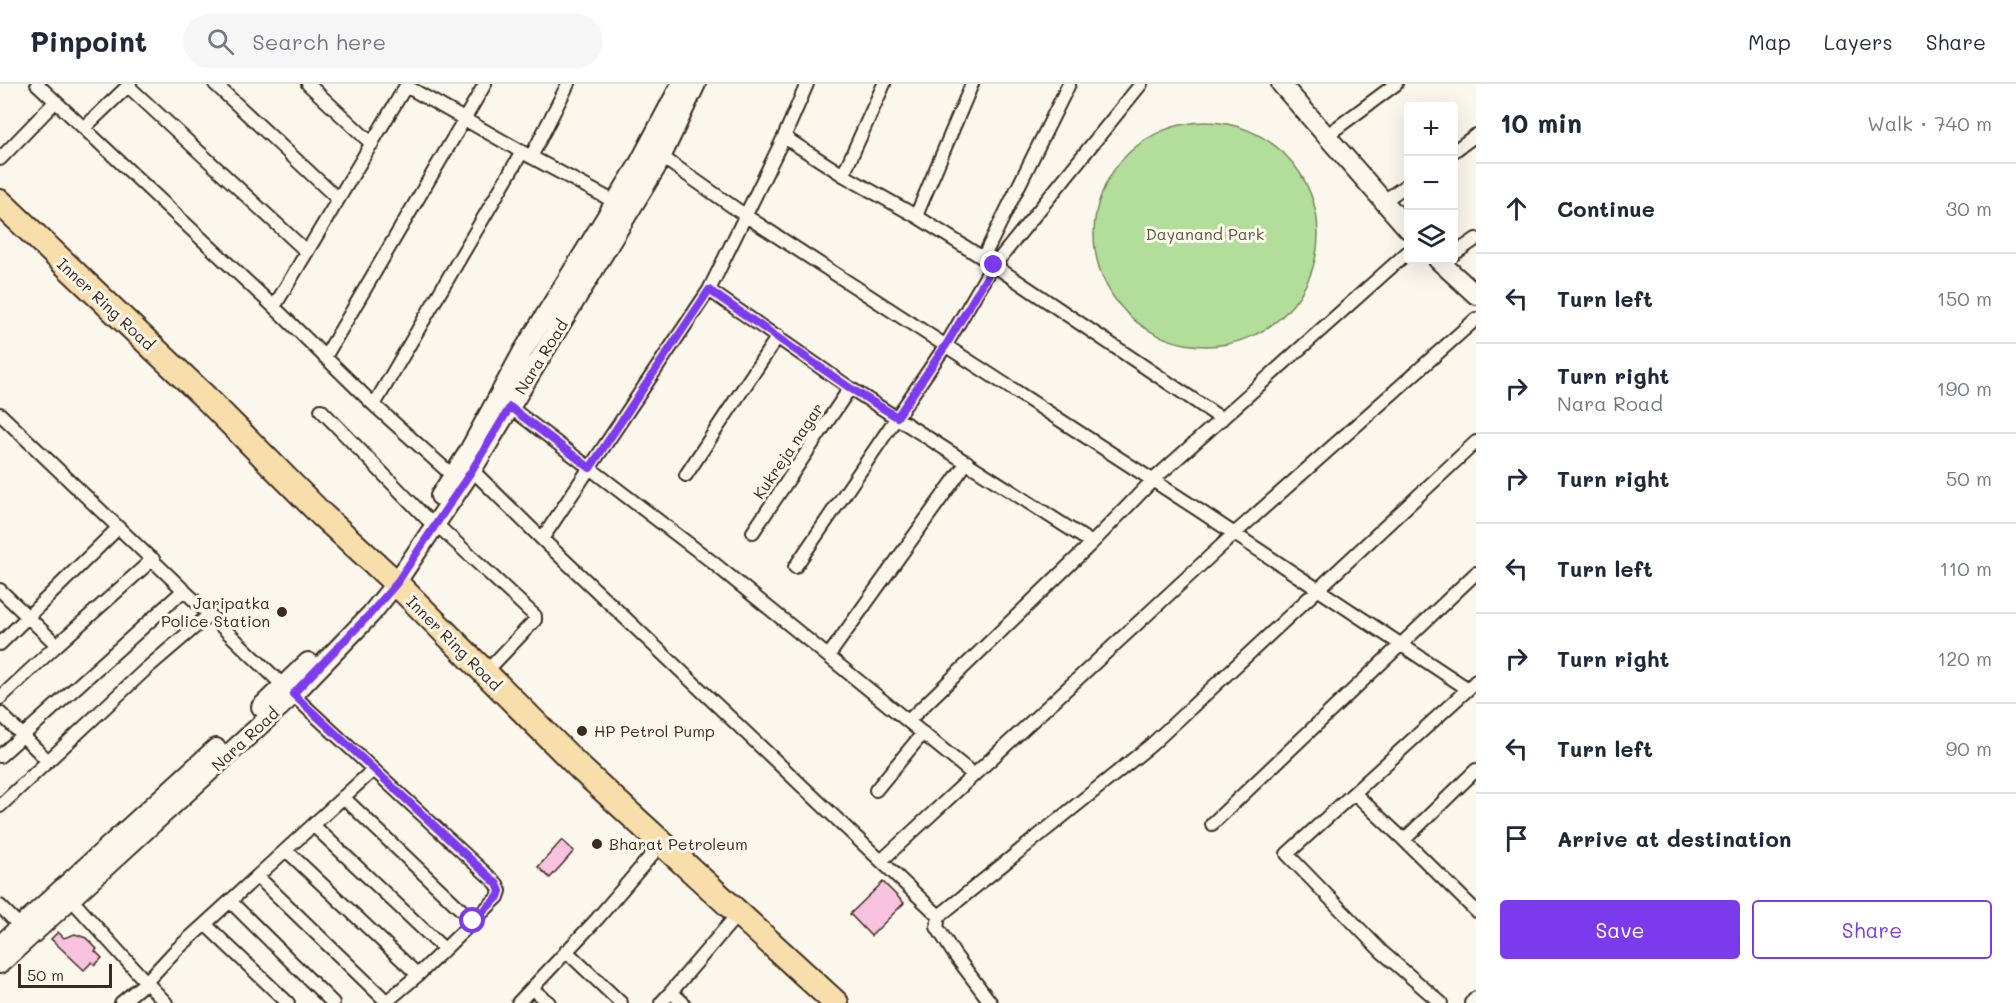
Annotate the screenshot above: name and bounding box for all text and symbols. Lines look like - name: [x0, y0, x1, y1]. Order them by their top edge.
- search box: [183, 14, 603, 68]
- text: Pinpoint: [30, 23, 147, 59]
- icon: search: [204, 25, 237, 58]
- text: Search here: [252, 27, 386, 56]
- text: Map: [1748, 28, 1791, 55]
- text: Layers: [1824, 28, 1893, 55]
- text: Share: [1926, 28, 1986, 55]
- map controls: [1404, 102, 1458, 264]
- button: +: [1404, 102, 1458, 156]
- text: 10 min: [1500, 106, 1582, 140]
- text: Walk · 740 m: [1867, 110, 1992, 136]
- button: −: [1404, 156, 1458, 210]
- icon: ahead: [1500, 192, 1533, 225]
- text: Continue: [1557, 194, 1655, 223]
- text: 30 m: [1946, 195, 1992, 221]
- button: layers: [1404, 210, 1458, 264]
- park label: Dayanand Park: [1146, 223, 1264, 244]
- route end: [980, 251, 1006, 277]
- street label: Inner Ring Road: [53, 253, 160, 354]
- icon: left: [1500, 282, 1533, 315]
- text: Turn left: [1557, 284, 1653, 313]
- text: 150 m: [1937, 285, 1992, 311]
- street label: Nara Road: [509, 315, 572, 398]
- text: Turn right: [1557, 361, 1669, 390]
- icon: right: [1500, 372, 1533, 405]
- text: 190 m: [1937, 375, 1992, 401]
- text: Nara Road: [1557, 390, 1663, 416]
- street label: Kukreja nagar: [748, 399, 827, 503]
- icon: right: [1500, 462, 1533, 495]
- text: Turn right: [1557, 464, 1669, 493]
- text: 50 m: [1946, 465, 1992, 491]
- icon: left: [1500, 552, 1533, 585]
- text: Turn left: [1557, 554, 1653, 583]
- text: 110 m: [1939, 555, 1992, 581]
- street label: Inner Ring Road: [402, 591, 506, 695]
- place label: Jaripatka Police Station: [161, 592, 270, 631]
- marker: Jaripatka Police Station: [275, 605, 289, 619]
- icon: right: [1500, 642, 1533, 675]
- text: Turn right: [1557, 644, 1669, 673]
- text: 120 m: [1937, 645, 1992, 671]
- street label: Nara Road: [207, 702, 283, 775]
- place label: HP Petrol Pump: [594, 720, 715, 741]
- marker: HP Petrol Pump: [575, 724, 589, 738]
- icon: left: [1500, 732, 1533, 765]
- text: Turn left: [1557, 734, 1653, 763]
- text: 90 m: [1946, 735, 1992, 761]
- icon: arrive: [1500, 822, 1533, 855]
- text: Arrive at destination: [1557, 824, 1792, 853]
- place label: Bharat Petroleum: [609, 833, 748, 854]
- marker: Bharat Petroleum: [590, 837, 604, 851]
- button: Save: [1500, 900, 1740, 959]
- button: Share: [1752, 900, 1992, 959]
- route start: [459, 907, 485, 933]
- scale bar: [18, 961, 112, 988]
- text: 50 m: [27, 964, 64, 985]

